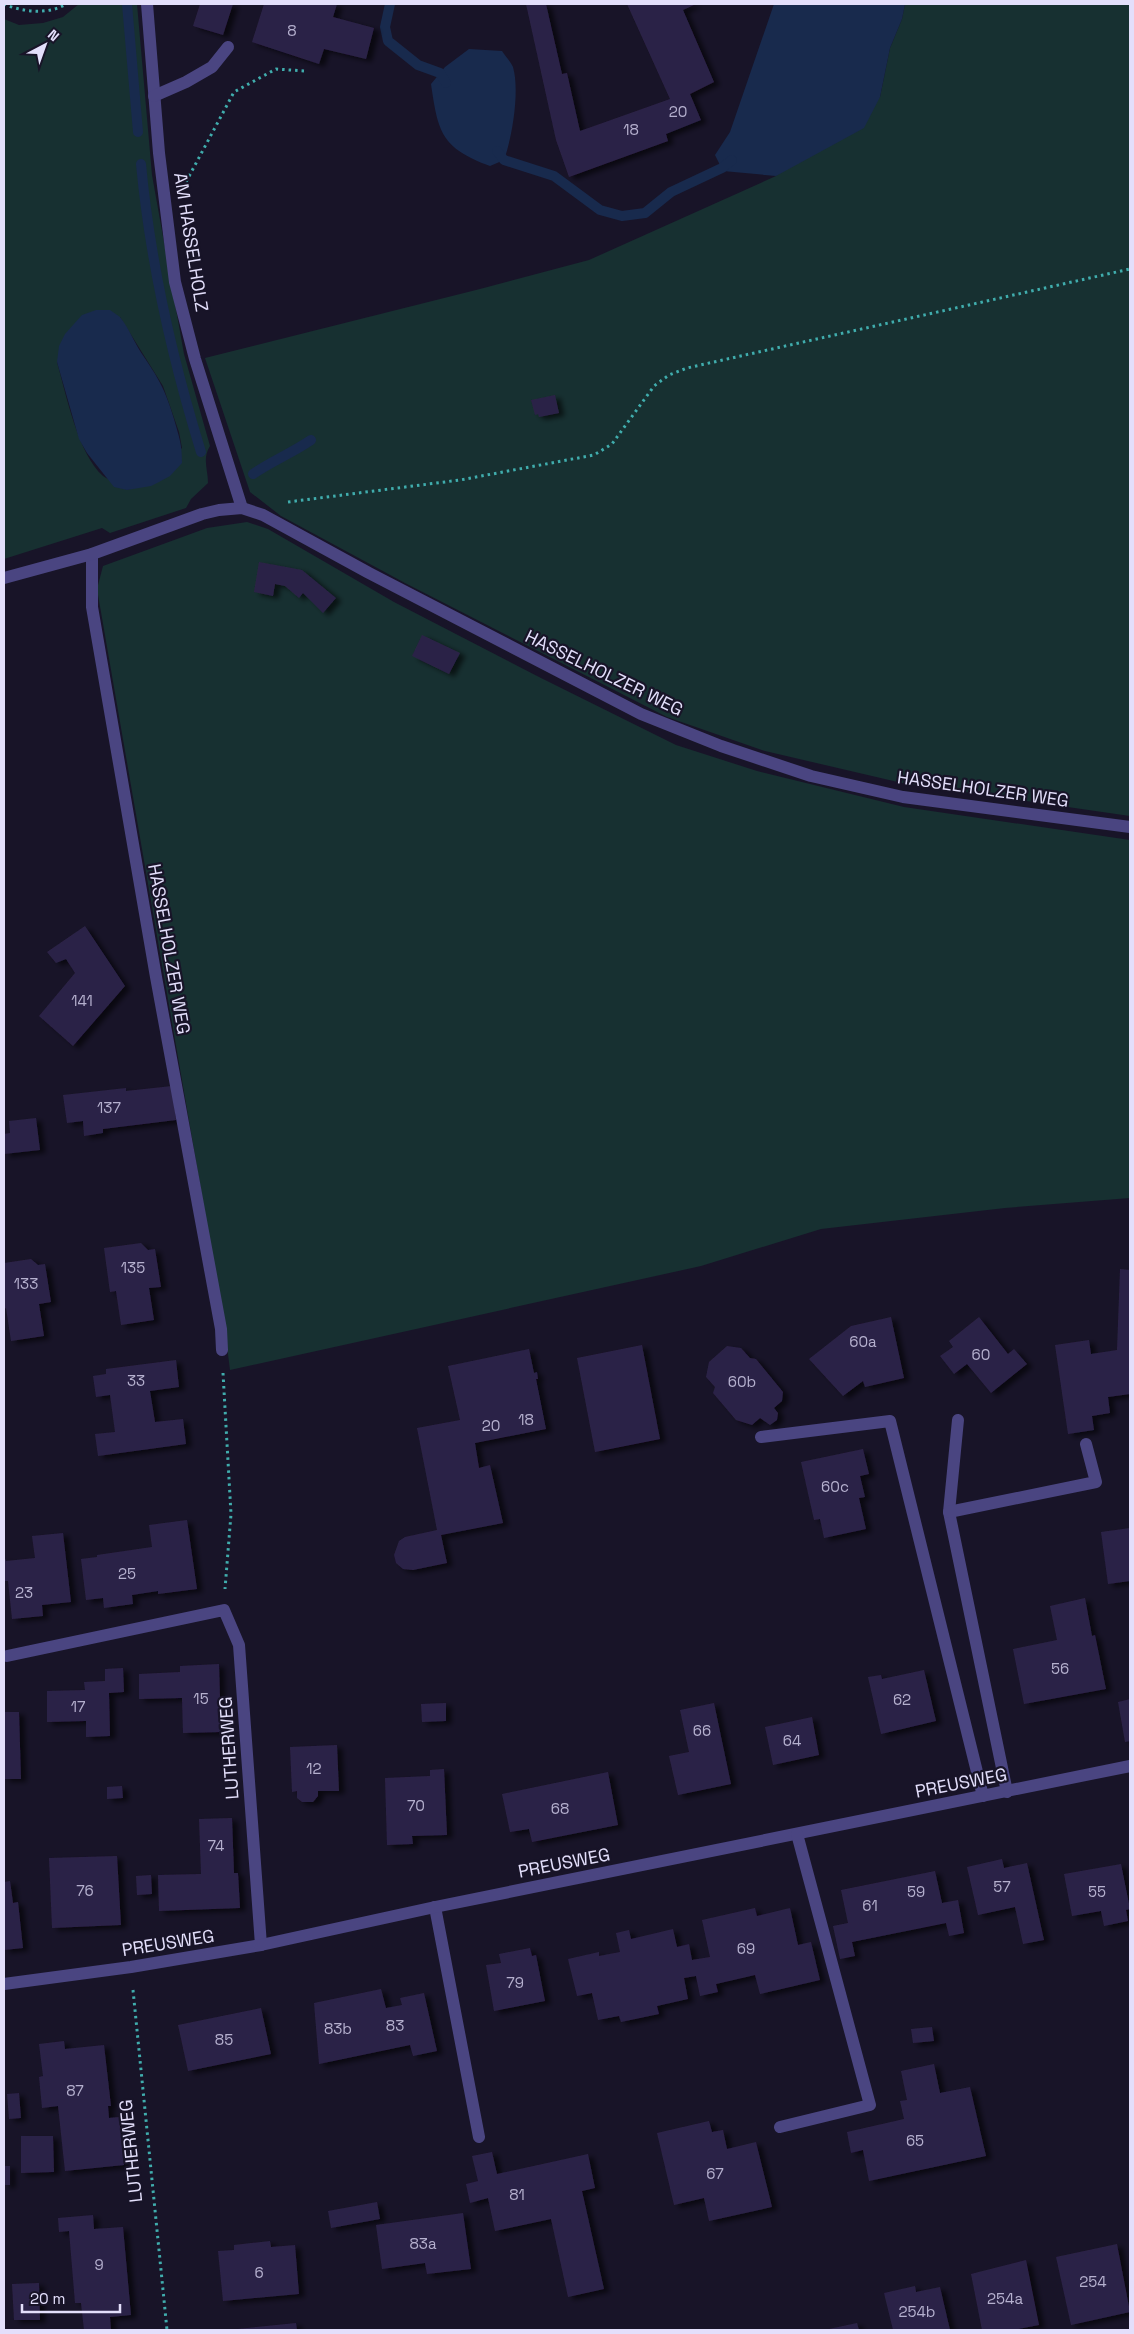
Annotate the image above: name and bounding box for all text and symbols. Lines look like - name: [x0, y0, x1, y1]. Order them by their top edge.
- north arrow: [20, 20, 70, 70]
- house number: 8: [287, 21, 297, 40]
- text: N: [44, 25, 63, 45]
- house number: 20: [669, 102, 687, 121]
- house number: 18: [623, 120, 639, 139]
- street label: AM HASSELHOLZ: [169, 171, 214, 313]
- street label: HASSELHOLZER WEG: [521, 624, 687, 721]
- street label: HASSELHOLZER WEG: [896, 765, 1070, 812]
- street label: HASSELHOLZER WEG: [143, 862, 196, 1036]
- house number: 141: [71, 991, 93, 1010]
- house number: 137: [97, 1098, 121, 1117]
- house number: 135: [121, 1258, 145, 1277]
- house number: 133: [14, 1274, 38, 1293]
- house number: 60a: [849, 1332, 877, 1351]
- house number: 60: [972, 1345, 990, 1364]
- house number: 33: [127, 1371, 145, 1390]
- house number: 60b: [728, 1372, 756, 1391]
- house number: 18: [518, 1410, 534, 1429]
- house number: 20: [482, 1416, 500, 1435]
- house number: 60c: [821, 1477, 849, 1496]
- house number: 25: [118, 1564, 136, 1583]
- house number: 23: [15, 1583, 33, 1602]
- house number: 56: [1051, 1659, 1069, 1678]
- house number: 15: [193, 1689, 209, 1708]
- house number: 62: [893, 1690, 911, 1709]
- street label: LUTHERWEG: [213, 1696, 244, 1800]
- house number: 17: [71, 1697, 85, 1716]
- house number: 66: [693, 1721, 711, 1740]
- house number: 64: [783, 1731, 801, 1750]
- house number: 12: [306, 1759, 322, 1778]
- street label: PREUSWEG: [913, 1762, 1009, 1803]
- house number: 70: [407, 1796, 425, 1815]
- house number: 68: [551, 1799, 569, 1818]
- house number: 74: [208, 1836, 224, 1855]
- street label: PREUSWEG: [516, 1842, 612, 1883]
- house number: 57: [993, 1877, 1011, 1896]
- house number: 76: [76, 1881, 94, 1900]
- house number: 59: [907, 1882, 925, 1901]
- house number: 55: [1088, 1882, 1106, 1901]
- house number: 61: [862, 1896, 878, 1915]
- street label: PREUSWEG: [120, 1924, 216, 1961]
- house number: 69: [737, 1939, 755, 1958]
- house number: 79: [506, 1973, 524, 1992]
- house number: 83: [386, 2016, 404, 2035]
- house number: 83b: [324, 2019, 352, 2038]
- house number: 85: [215, 2030, 233, 2049]
- house number: 87: [66, 2081, 84, 2100]
- street label: LUTHERWEG: [114, 2099, 147, 2204]
- house number: 65: [906, 2131, 924, 2150]
- house number: 67: [706, 2164, 724, 2183]
- house number: 81: [509, 2185, 525, 2204]
- house number: 83a: [409, 2234, 437, 2253]
- house number: 9: [94, 2255, 104, 2274]
- house number: 6: [254, 2263, 264, 2282]
- house number: 254: [1079, 2272, 1107, 2291]
- scale bar: [22, 2282, 120, 2314]
- text: 20 m: [30, 2289, 65, 2308]
- house number: 254a: [987, 2289, 1023, 2308]
- house number: 254b: [898, 2302, 936, 2321]

